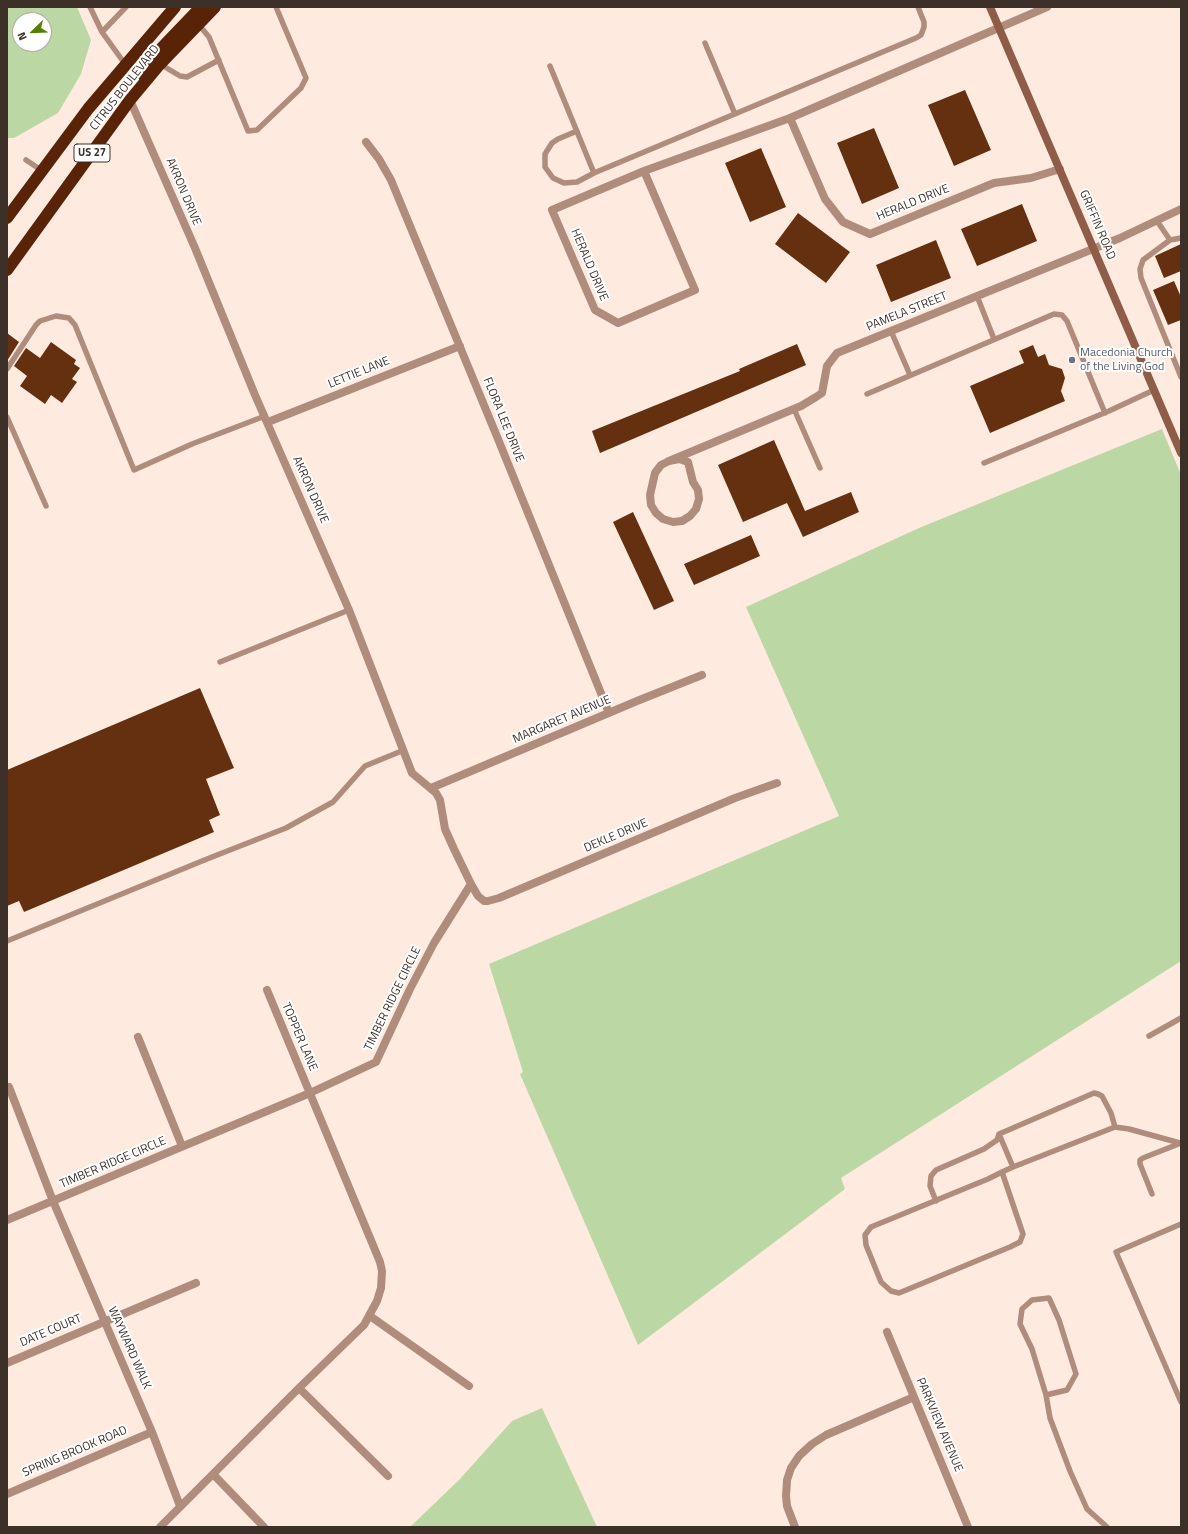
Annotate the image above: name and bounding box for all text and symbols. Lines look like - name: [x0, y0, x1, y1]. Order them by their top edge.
- north arrow: [12, 12, 52, 52]
- text: N: [13, 30, 31, 43]
- street label: CITRUS BOULEVARD: [87, 42, 163, 134]
- road number: US 27: [74, 144, 110, 162]
- street label: AKRON DRIVE: [162, 156, 204, 228]
- street label: HERALD DRIVE: [875, 182, 951, 224]
- street label: GRIFFIN ROAD: [1076, 188, 1118, 262]
- street label: HERALD DRIVE: [567, 227, 611, 303]
- street label: PAMELA STREET: [864, 289, 950, 335]
- place label: Macedonia Church of the Living God: [1080, 346, 1173, 374]
- street label: LETTIE LANE: [326, 354, 392, 392]
- marker: Macedonia Church of the Living God: [1067, 355, 1077, 365]
- street label: FLORA LEE DRIVE: [479, 375, 527, 465]
- street label: AKRON DRIVE: [289, 454, 331, 526]
- street label: MARGARET AVENUE: [511, 693, 613, 747]
- street label: DEKLE DRIVE: [582, 816, 650, 856]
- street label: TIMBER RIDGE CIRCLE: [362, 945, 424, 1053]
- street label: TOPPER LANE: [278, 1001, 320, 1073]
- street label: TIMBER RIDGE CIRCLE: [58, 1134, 168, 1192]
- street label: WAYWARD WALK: [104, 1305, 154, 1391]
- street label: DATE COURT: [18, 1312, 84, 1350]
- street label: PARKVIEW AVENUE: [913, 1376, 965, 1474]
- street label: SPRING BROOK ROAD: [21, 1423, 129, 1481]

